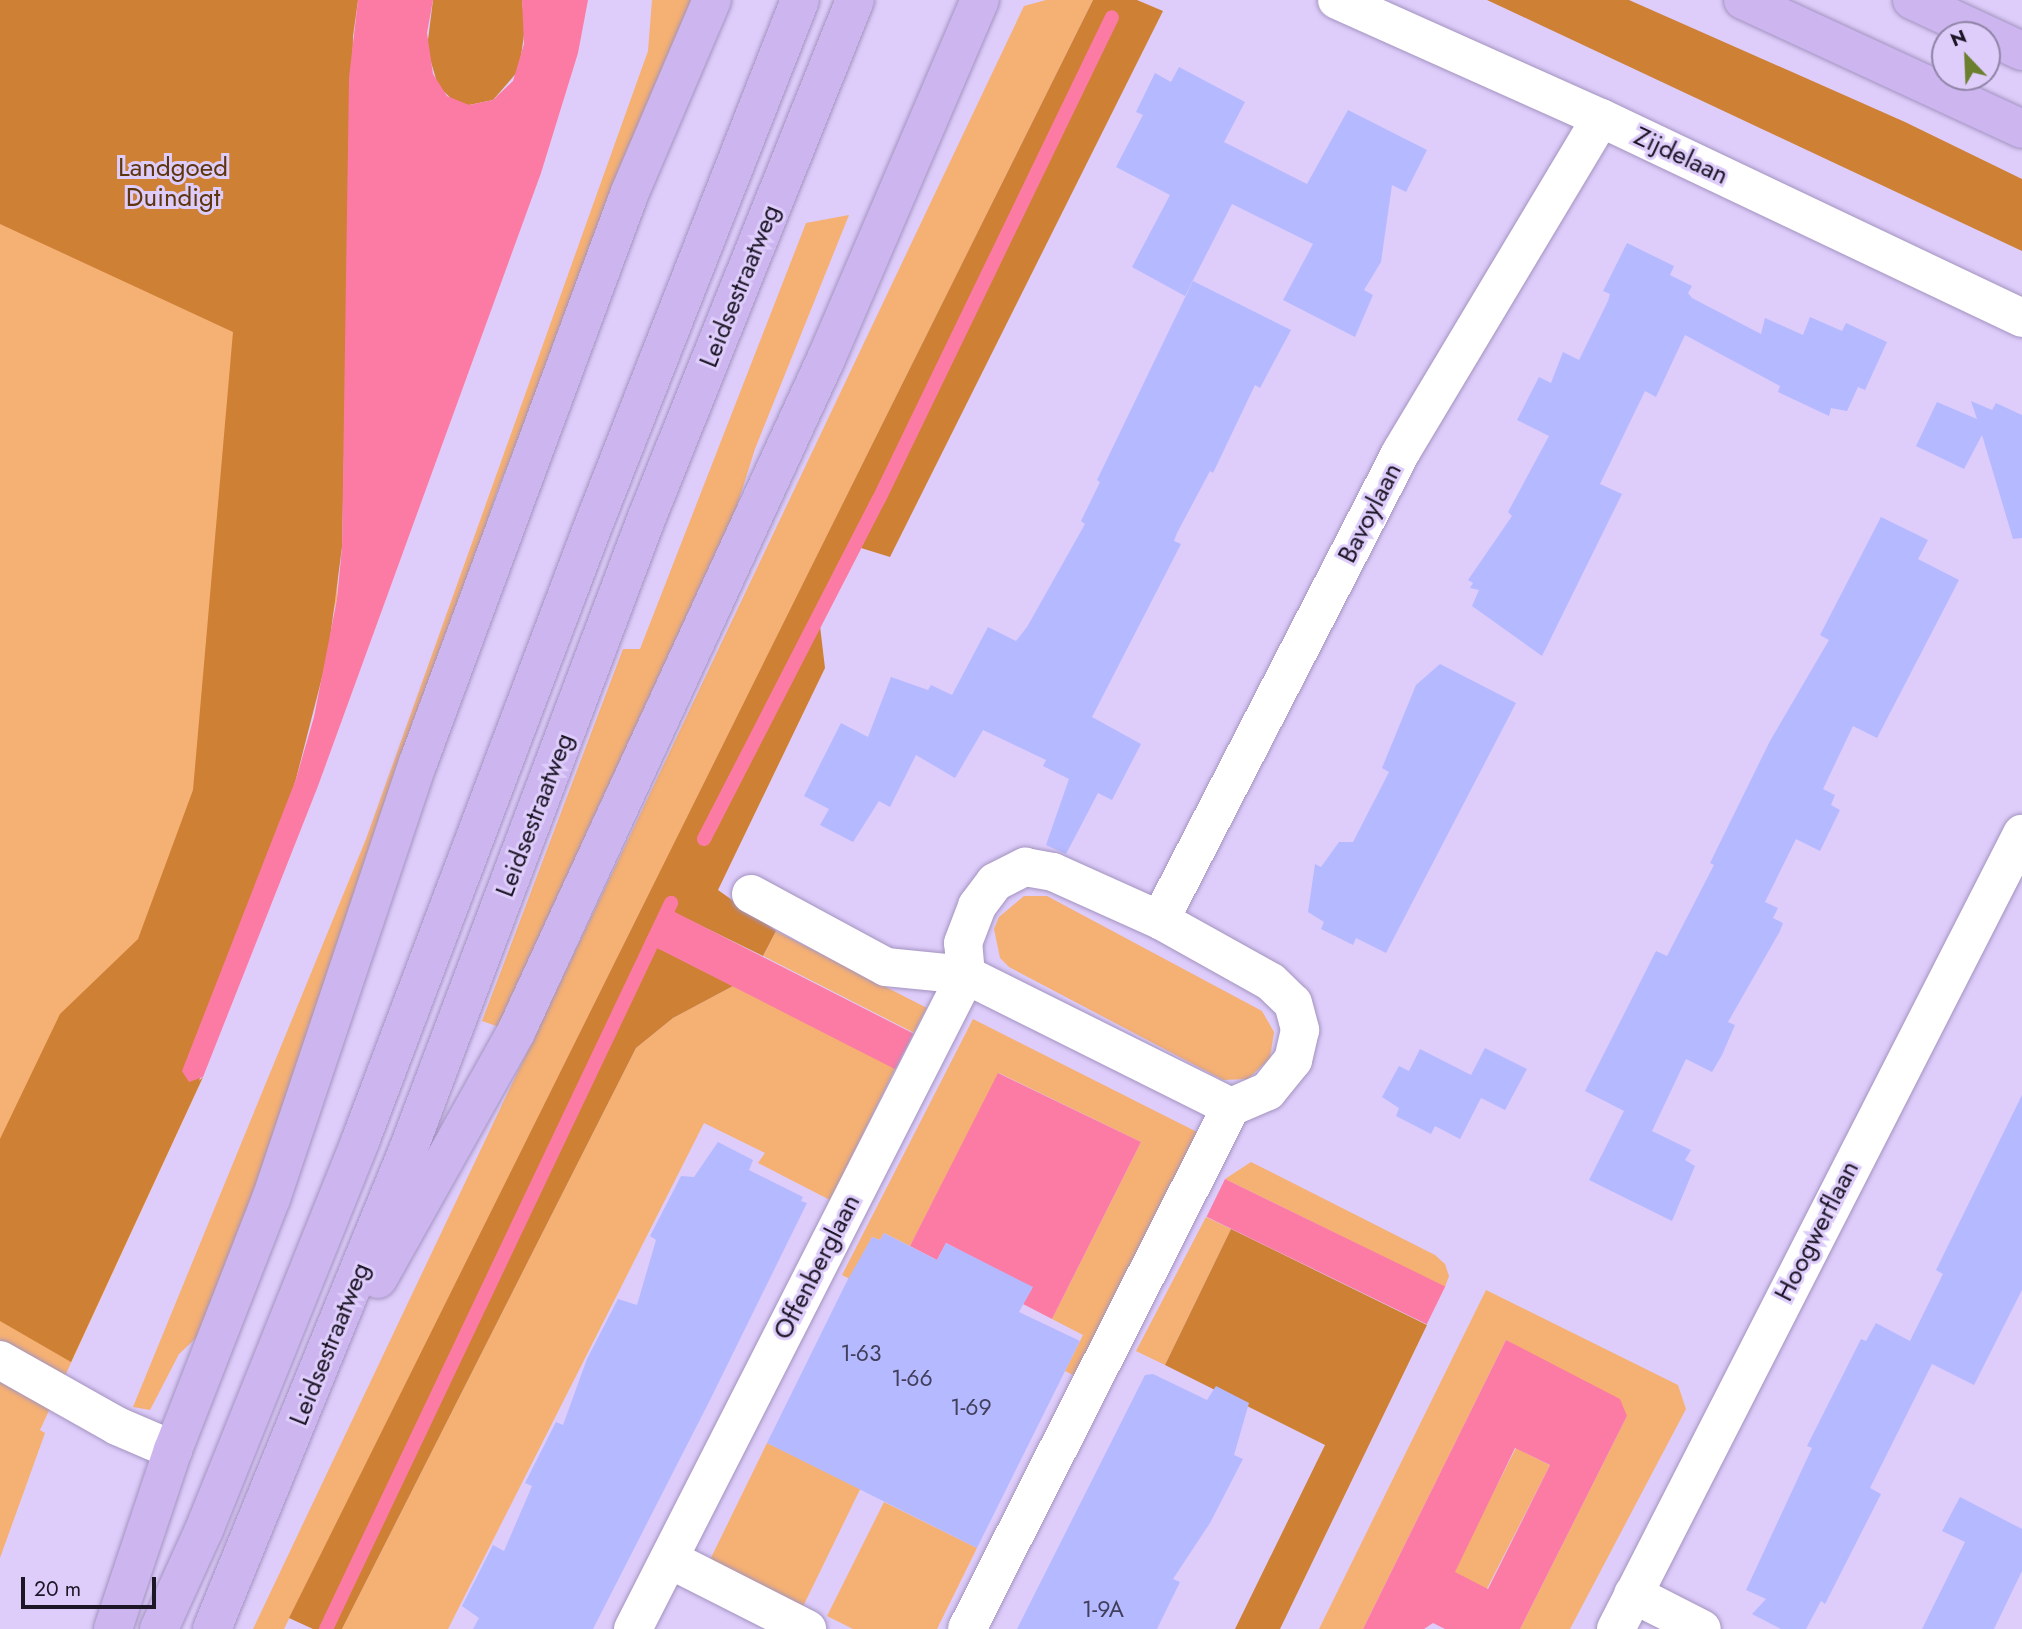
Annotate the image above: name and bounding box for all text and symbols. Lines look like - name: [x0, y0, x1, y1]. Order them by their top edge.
- north arrow: [1931, 21, 2001, 91]
- text: N: [1946, 23, 1971, 53]
- street label: Zijdelaan: [1629, 121, 1733, 191]
- park label: Landgoed Duindigt: [118, 152, 228, 214]
- street label: Leidsestraatweg: [693, 200, 787, 372]
- street label: Bavoylaan: [1332, 458, 1408, 568]
- street label: Leidsestraatweg: [489, 729, 581, 901]
- street label: Hoogwerflaan: [1768, 1156, 1866, 1306]
- street label: Offenberglaan: [767, 1189, 867, 1345]
- street label: Leidsestraatweg: [283, 1258, 377, 1430]
- house number: 1-63: [841, 1339, 881, 1367]
- house number: 1-66: [891, 1364, 933, 1392]
- house number: 1-69: [950, 1393, 992, 1421]
- scale bar: [24, 1562, 159, 1606]
- text: 20 m: [34, 1574, 81, 1604]
- house number: 1-9A: [1082, 1595, 1124, 1623]

